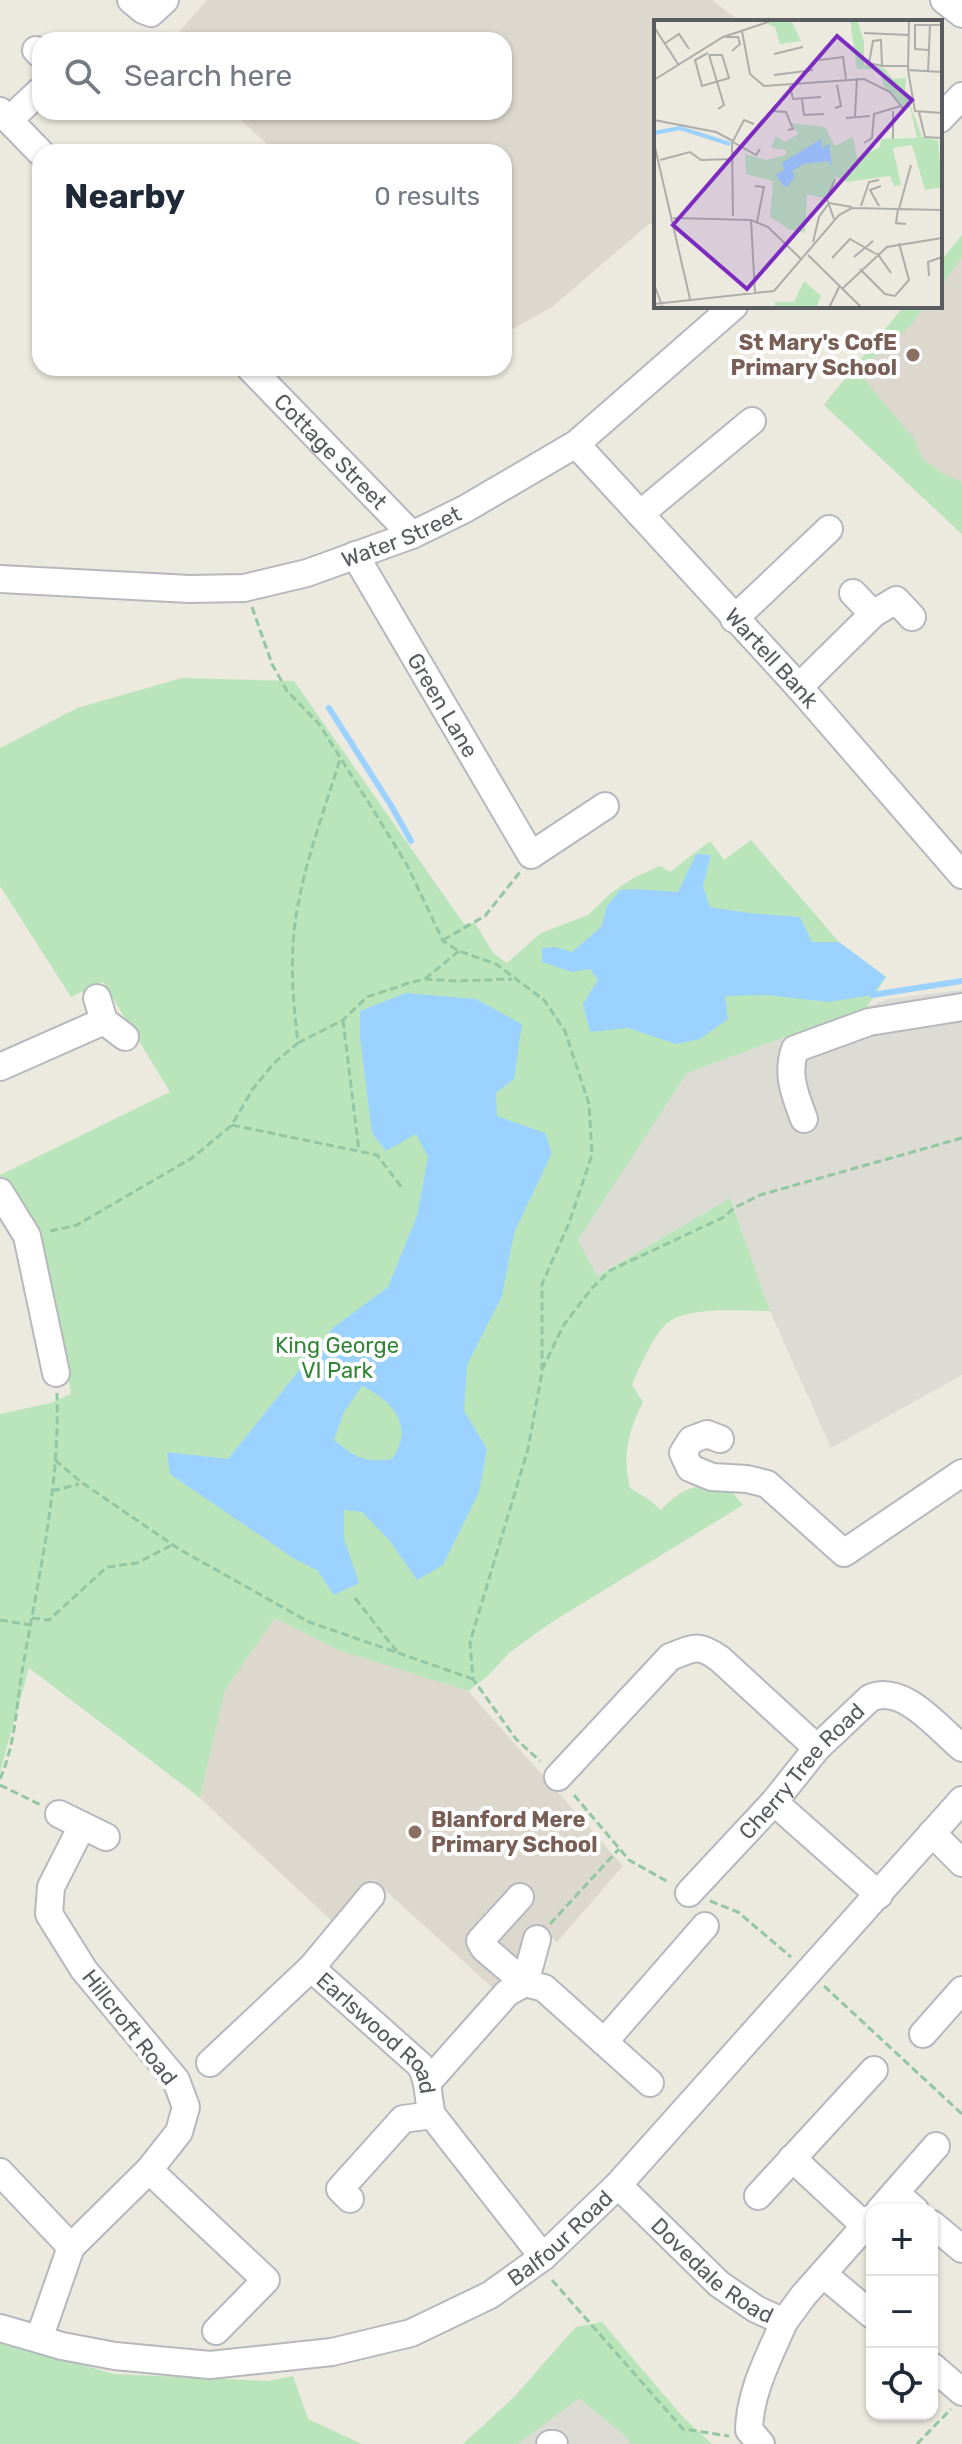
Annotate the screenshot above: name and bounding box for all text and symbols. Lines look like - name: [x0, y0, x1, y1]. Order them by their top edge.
- inset map: [654, 20, 942, 308]
- search box: [32, 32, 512, 120]
- icon: search: [60, 54, 104, 98]
- text: Search here: [124, 58, 292, 94]
- text: Nearby: [64, 176, 185, 217]
- text: 0 results: [374, 181, 480, 212]
- place label: St Mary's CofE Primary School: [730, 329, 897, 381]
- marker: St Mary's CofE Primary School: [904, 346, 922, 364]
- street label: Cottage Street: [268, 388, 393, 516]
- street label: Water Street: [338, 500, 466, 573]
- street label: Wartell Bank: [719, 602, 825, 714]
- street label: Green Lane: [401, 648, 484, 763]
- park label: King George VI Park: [275, 1332, 399, 1384]
- street label: Cherry Tree Road: [733, 1697, 870, 1845]
- place label: Blanford Mere Primary School: [431, 1806, 598, 1858]
- marker: Blanford Mere Primary School: [406, 1823, 424, 1841]
- street label: Hillcroft Road: [76, 1964, 183, 2090]
- street label: Earlswood Road: [311, 1966, 441, 2096]
- street label: Balfour Road: [502, 2184, 618, 2292]
- map controls: [866, 2204, 938, 2420]
- button: +: [866, 2204, 938, 2276]
- street label: Dovedale Road: [645, 2212, 778, 2329]
- button: −: [866, 2276, 938, 2348]
- button: locate: [866, 2348, 938, 2420]

